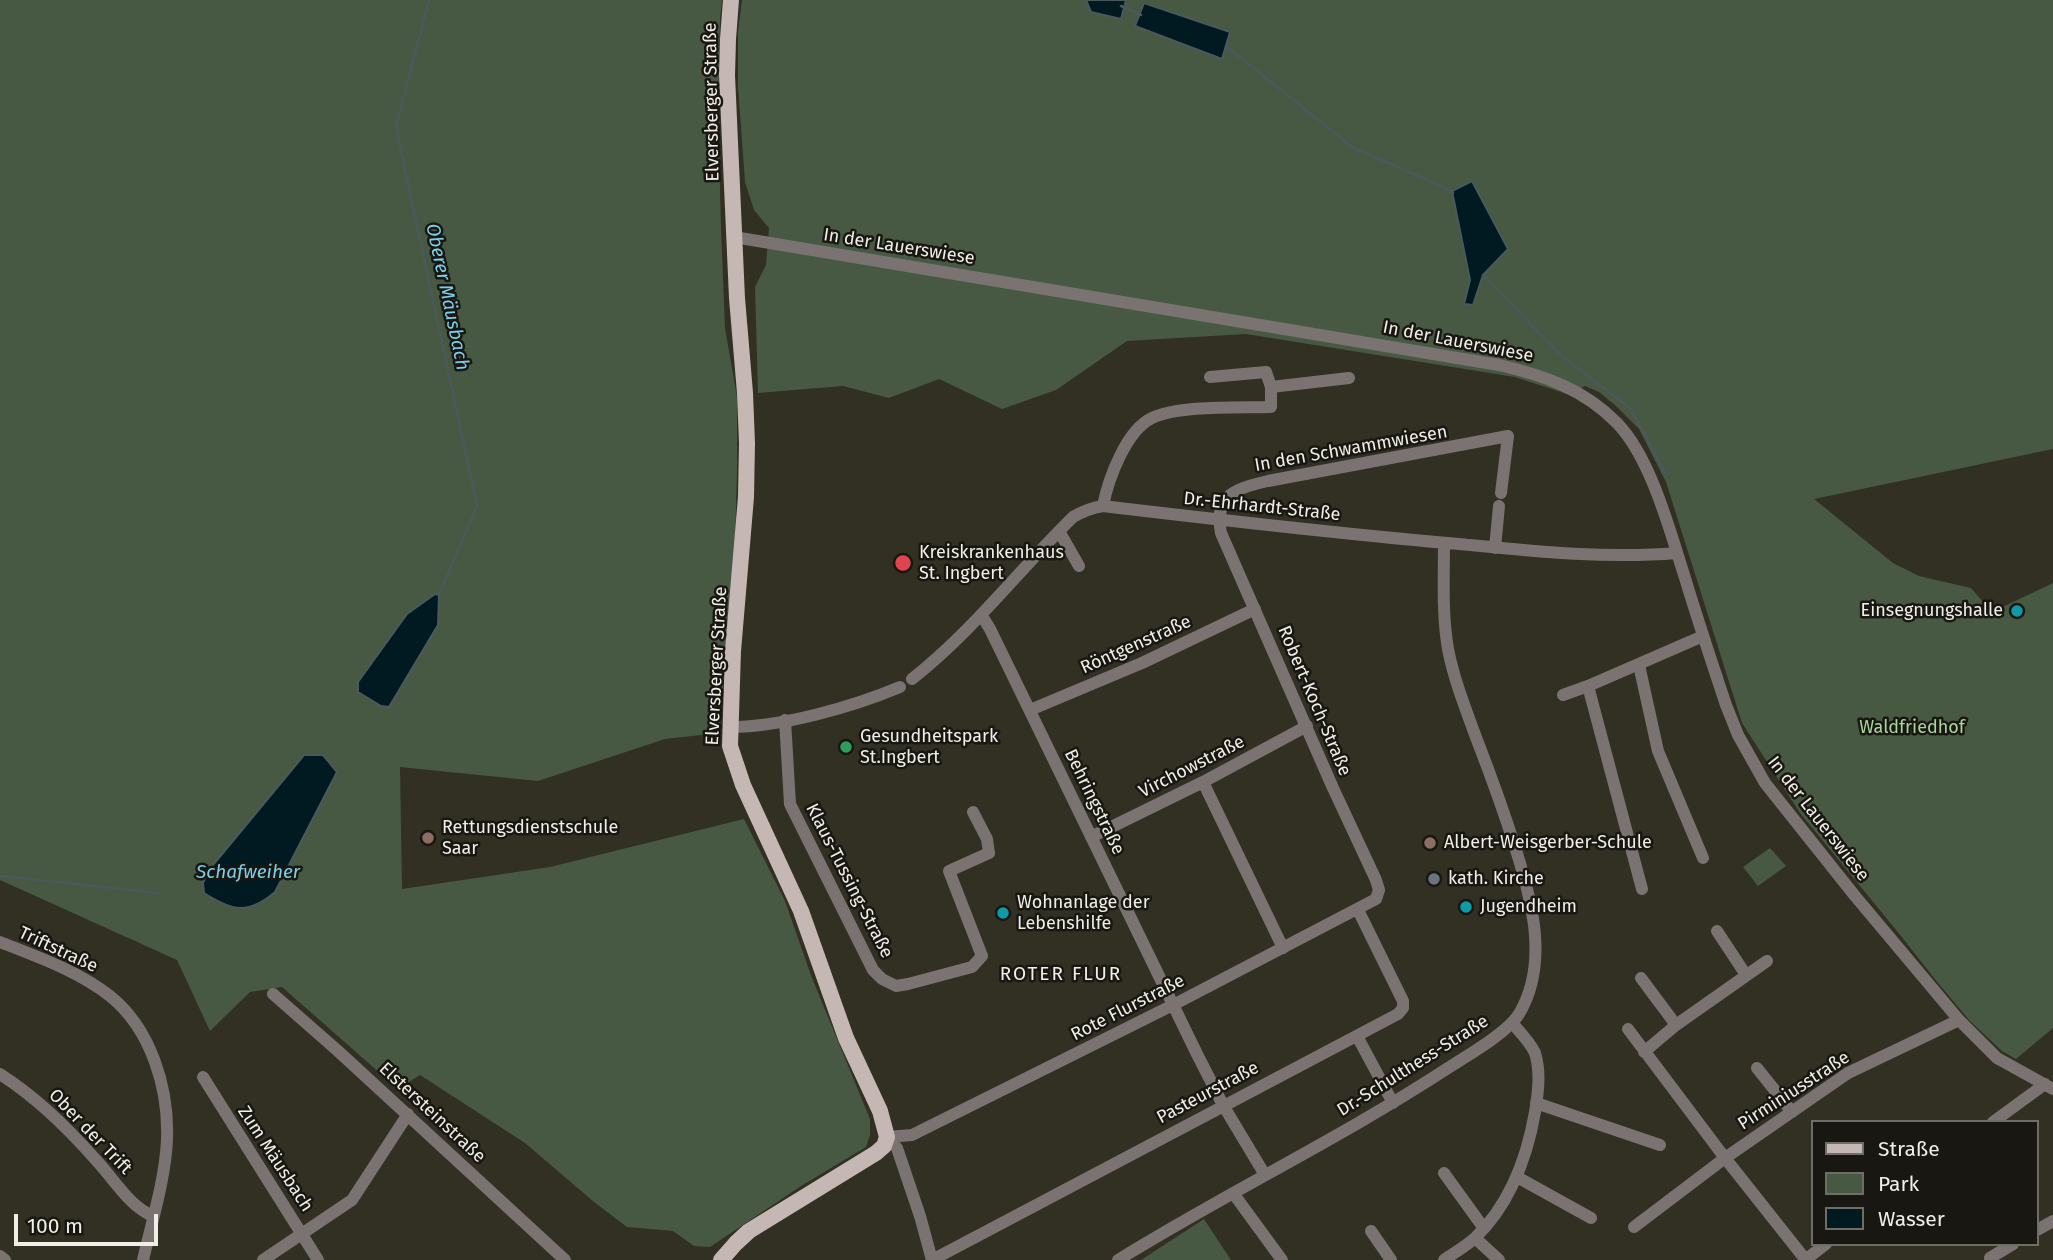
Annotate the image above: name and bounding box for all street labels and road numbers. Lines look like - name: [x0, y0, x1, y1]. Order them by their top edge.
- street label: Elversberger Straße: [700, 22, 724, 182]
- street label: In der Lauerswiese: [822, 224, 976, 270]
- street label: In der Lauerswiese: [1381, 317, 1535, 367]
- street label: In den Schwammwiesen: [1253, 421, 1449, 477]
- street label: Dr.-Ehrhardt-Straße: [1182, 488, 1342, 526]
- street label: Elversberger Straße: [702, 586, 732, 746]
- street label: Röntgenstraße: [1077, 611, 1195, 679]
- street label: Robert-Koch-Straße: [1273, 623, 1355, 779]
- street label: Virchowstraße: [1136, 731, 1248, 803]
- street label: Behringstraße: [1059, 746, 1129, 858]
- street label: In der Lauerswiese: [1762, 752, 1874, 886]
- street label: Klaus-Tussing-Straße: [801, 800, 897, 962]
- street label: Triftstraße: [15, 922, 101, 978]
- street label: Rote Flurstraße: [1068, 970, 1188, 1046]
- street label: Dr.-Schulthess-Straße: [1333, 1011, 1493, 1121]
- street label: Pirminiusstraße: [1734, 1047, 1854, 1135]
- street label: Pasteurstraße: [1153, 1057, 1263, 1129]
- street label: Elstersteinstraße: [374, 1058, 490, 1168]
- street label: Ober der Trift: [44, 1085, 136, 1179]
- street label: Zum Mäusbach: [233, 1102, 317, 1216]

